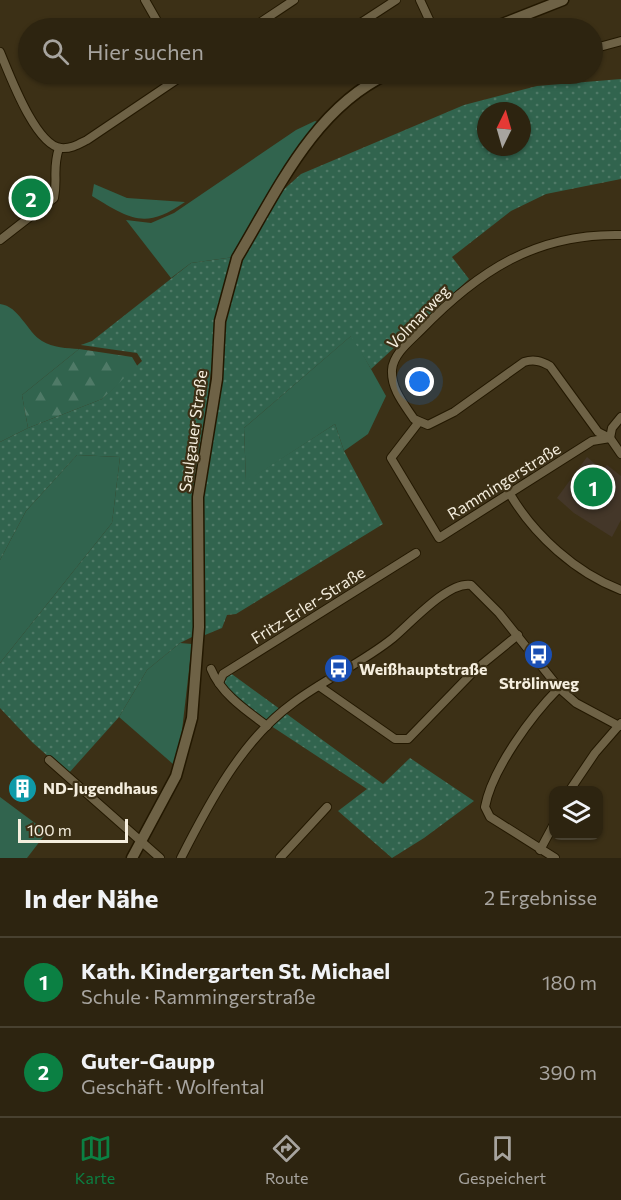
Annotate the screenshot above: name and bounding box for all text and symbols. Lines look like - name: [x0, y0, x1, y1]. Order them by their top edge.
- search box: [18, 18, 603, 84]
- icon: search: [39, 35, 72, 68]
- text: Hier suchen: [87, 38, 204, 65]
- north arrow: [477, 102, 531, 156]
- pin: 2: [12, 176, 51, 220]
- street label: Volmarweg: [382, 280, 453, 353]
- your location: [405, 367, 434, 396]
- street label: Saulgauer Straße: [175, 369, 210, 493]
- street label: Rammingerstraße: [444, 438, 564, 523]
- pin: 1: [574, 464, 612, 510]
- street label: Fritz-Erler-Straße: [247, 562, 368, 647]
- bus stop icon: Strölinweg: [523, 639, 555, 671]
- bus stop icon: Weißhauptstraße: [322, 653, 354, 685]
- place label: Weißhauptstraße: [359, 659, 488, 678]
- place label: Strölinweg: [499, 673, 579, 692]
- building icon: ND-Jugendhaus: [6, 772, 38, 804]
- place label: ND-Jugendhaus: [43, 778, 158, 797]
- map controls: [549, 786, 603, 840]
- button: layers: [549, 786, 603, 840]
- scale bar: [18, 816, 128, 844]
- text: 100 m: [27, 820, 72, 839]
- text: In der Nähe: [24, 882, 159, 913]
- text: 2 Ergebnisse: [484, 885, 597, 909]
- text: Kath. Kindergarten St. Michael: [81, 957, 390, 984]
- text: 1: [39, 970, 48, 994]
- text: 180 m: [542, 970, 597, 994]
- text: Schule · Rammingerstraße: [81, 984, 316, 1008]
- text: Guter-Gaupp: [81, 1047, 215, 1074]
- text: 2: [38, 1060, 49, 1084]
- text: 390 m: [539, 1060, 597, 1084]
- text: Geschäft · Wolfental: [81, 1074, 265, 1098]
- tab: Karte: [75, 1132, 115, 1187]
- tab: Route: [265, 1132, 309, 1187]
- tab: Gespeichert: [458, 1132, 546, 1187]

